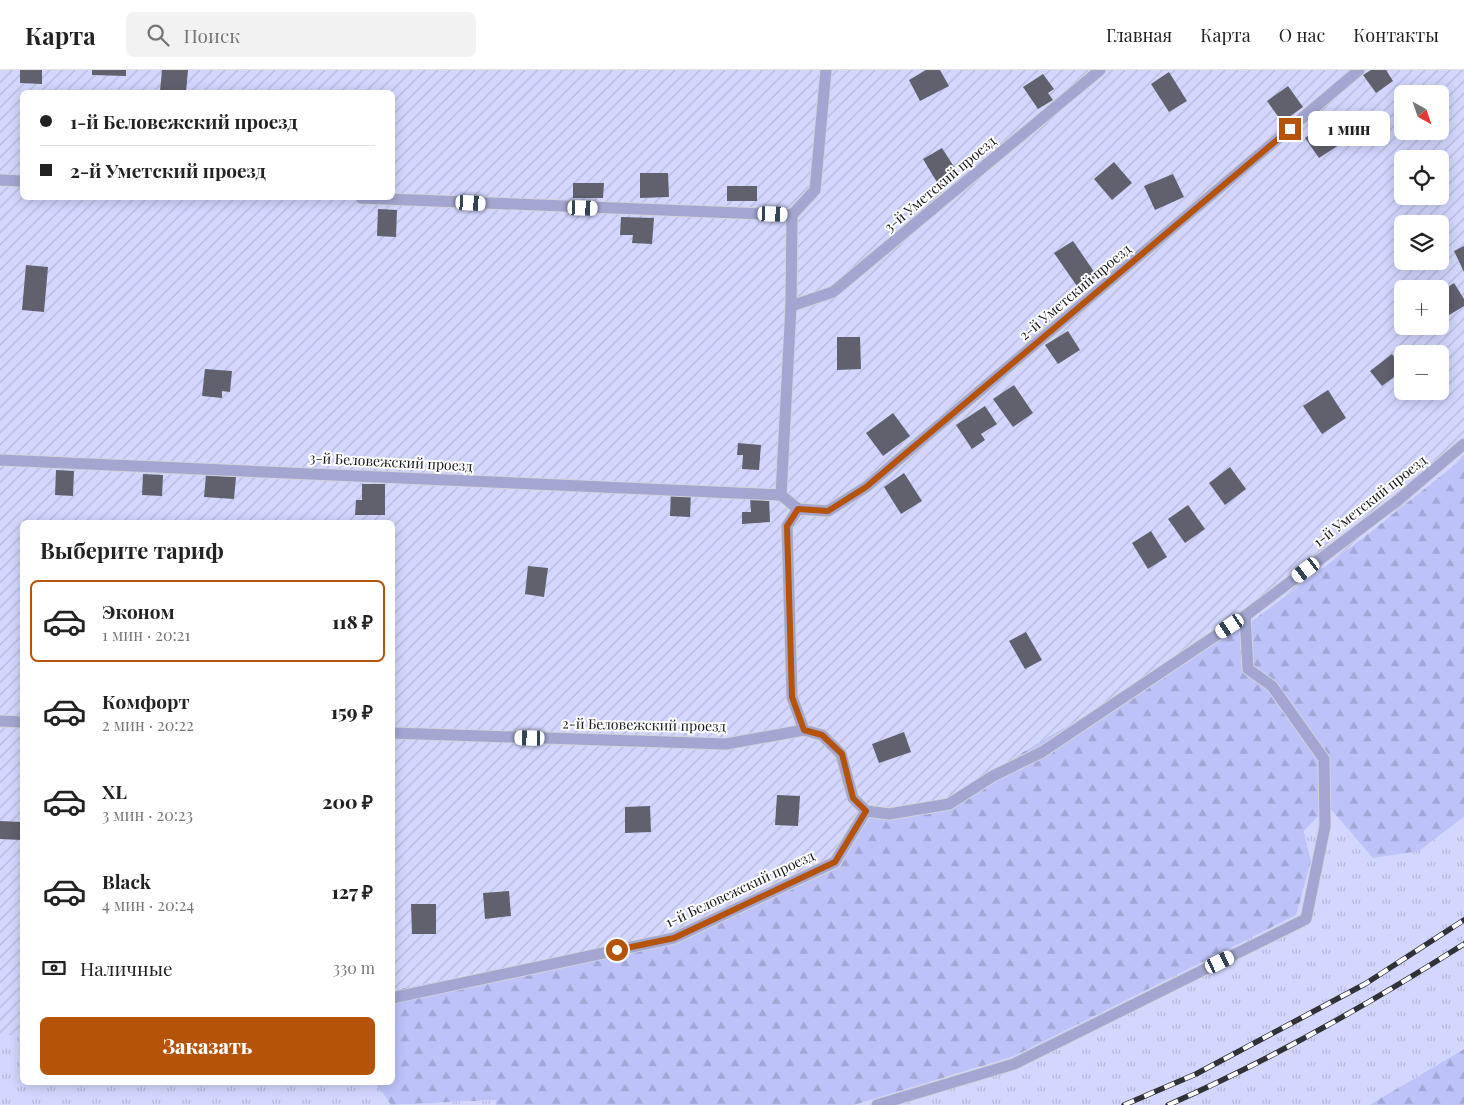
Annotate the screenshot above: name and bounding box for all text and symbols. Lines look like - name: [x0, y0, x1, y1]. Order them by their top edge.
- search box: [126, 12, 476, 57]
- text: Карта: [25, 19, 96, 51]
- icon: search: [144, 21, 172, 49]
- text: Поиск: [184, 22, 240, 48]
- text: Главная: [1106, 23, 1172, 47]
- text: Карта: [1200, 23, 1251, 47]
- text: О нас: [1279, 23, 1325, 47]
- text: Контакты: [1353, 23, 1439, 47]
- north arrow: [1394, 85, 1449, 140]
- map controls: [1394, 85, 1449, 400]
- text: 1-й Беловежский проезд: [70, 108, 298, 134]
- callout: 1 мин: [1308, 112, 1390, 146]
- route end: [1279, 118, 1301, 140]
- text: 1 мин: [1328, 118, 1370, 139]
- street label: 3-й Уметский проезд: [880, 131, 1000, 236]
- button: locate: [1394, 150, 1449, 205]
- text: 2-й Уметский проезд: [70, 157, 266, 183]
- car: [455, 195, 486, 211]
- car: [567, 200, 598, 216]
- car: [757, 206, 788, 222]
- button: layers: [1394, 215, 1449, 270]
- street label: 2-й Уметский проезд: [1015, 239, 1135, 344]
- button: +: [1394, 280, 1449, 335]
- button: −: [1394, 345, 1449, 400]
- street label: 3-й Беловежский проезд: [309, 448, 474, 475]
- street label: 1-й Уметский проезд: [1309, 450, 1431, 551]
- text: Выберите тариф: [40, 535, 224, 565]
- car: [1289, 555, 1322, 585]
- text: Эконом: [102, 598, 175, 624]
- icon: car: [42, 599, 87, 644]
- text: 118 ₽: [332, 608, 373, 634]
- car: [1213, 611, 1246, 641]
- text: 1 мин · 20:21: [102, 624, 190, 645]
- text: Комфорт: [102, 688, 190, 714]
- icon: car: [42, 689, 87, 734]
- text: 159 ₽: [331, 698, 373, 724]
- text: 2 мин · 20:22: [102, 714, 194, 735]
- street label: 2-й Беловежский проезд: [562, 714, 727, 735]
- car: [514, 730, 545, 746]
- text: XL: [102, 778, 127, 804]
- icon: car: [42, 779, 87, 824]
- text: 200 ₽: [322, 788, 373, 814]
- text: 3 мин · 20:23: [102, 804, 193, 825]
- street label: 1-й Беловежский проезд: [662, 845, 818, 931]
- text: Black: [102, 868, 151, 894]
- icon: car: [42, 869, 87, 914]
- text: 127 ₽: [332, 878, 373, 904]
- text: 4 мин · 20:24: [102, 894, 194, 915]
- route start: [606, 939, 628, 961]
- car: [1203, 949, 1236, 975]
- icon: cash: [40, 954, 68, 982]
- text: Наличные: [80, 955, 173, 981]
- text: 330 m: [333, 957, 375, 978]
- button: Заказать: [40, 1017, 375, 1075]

